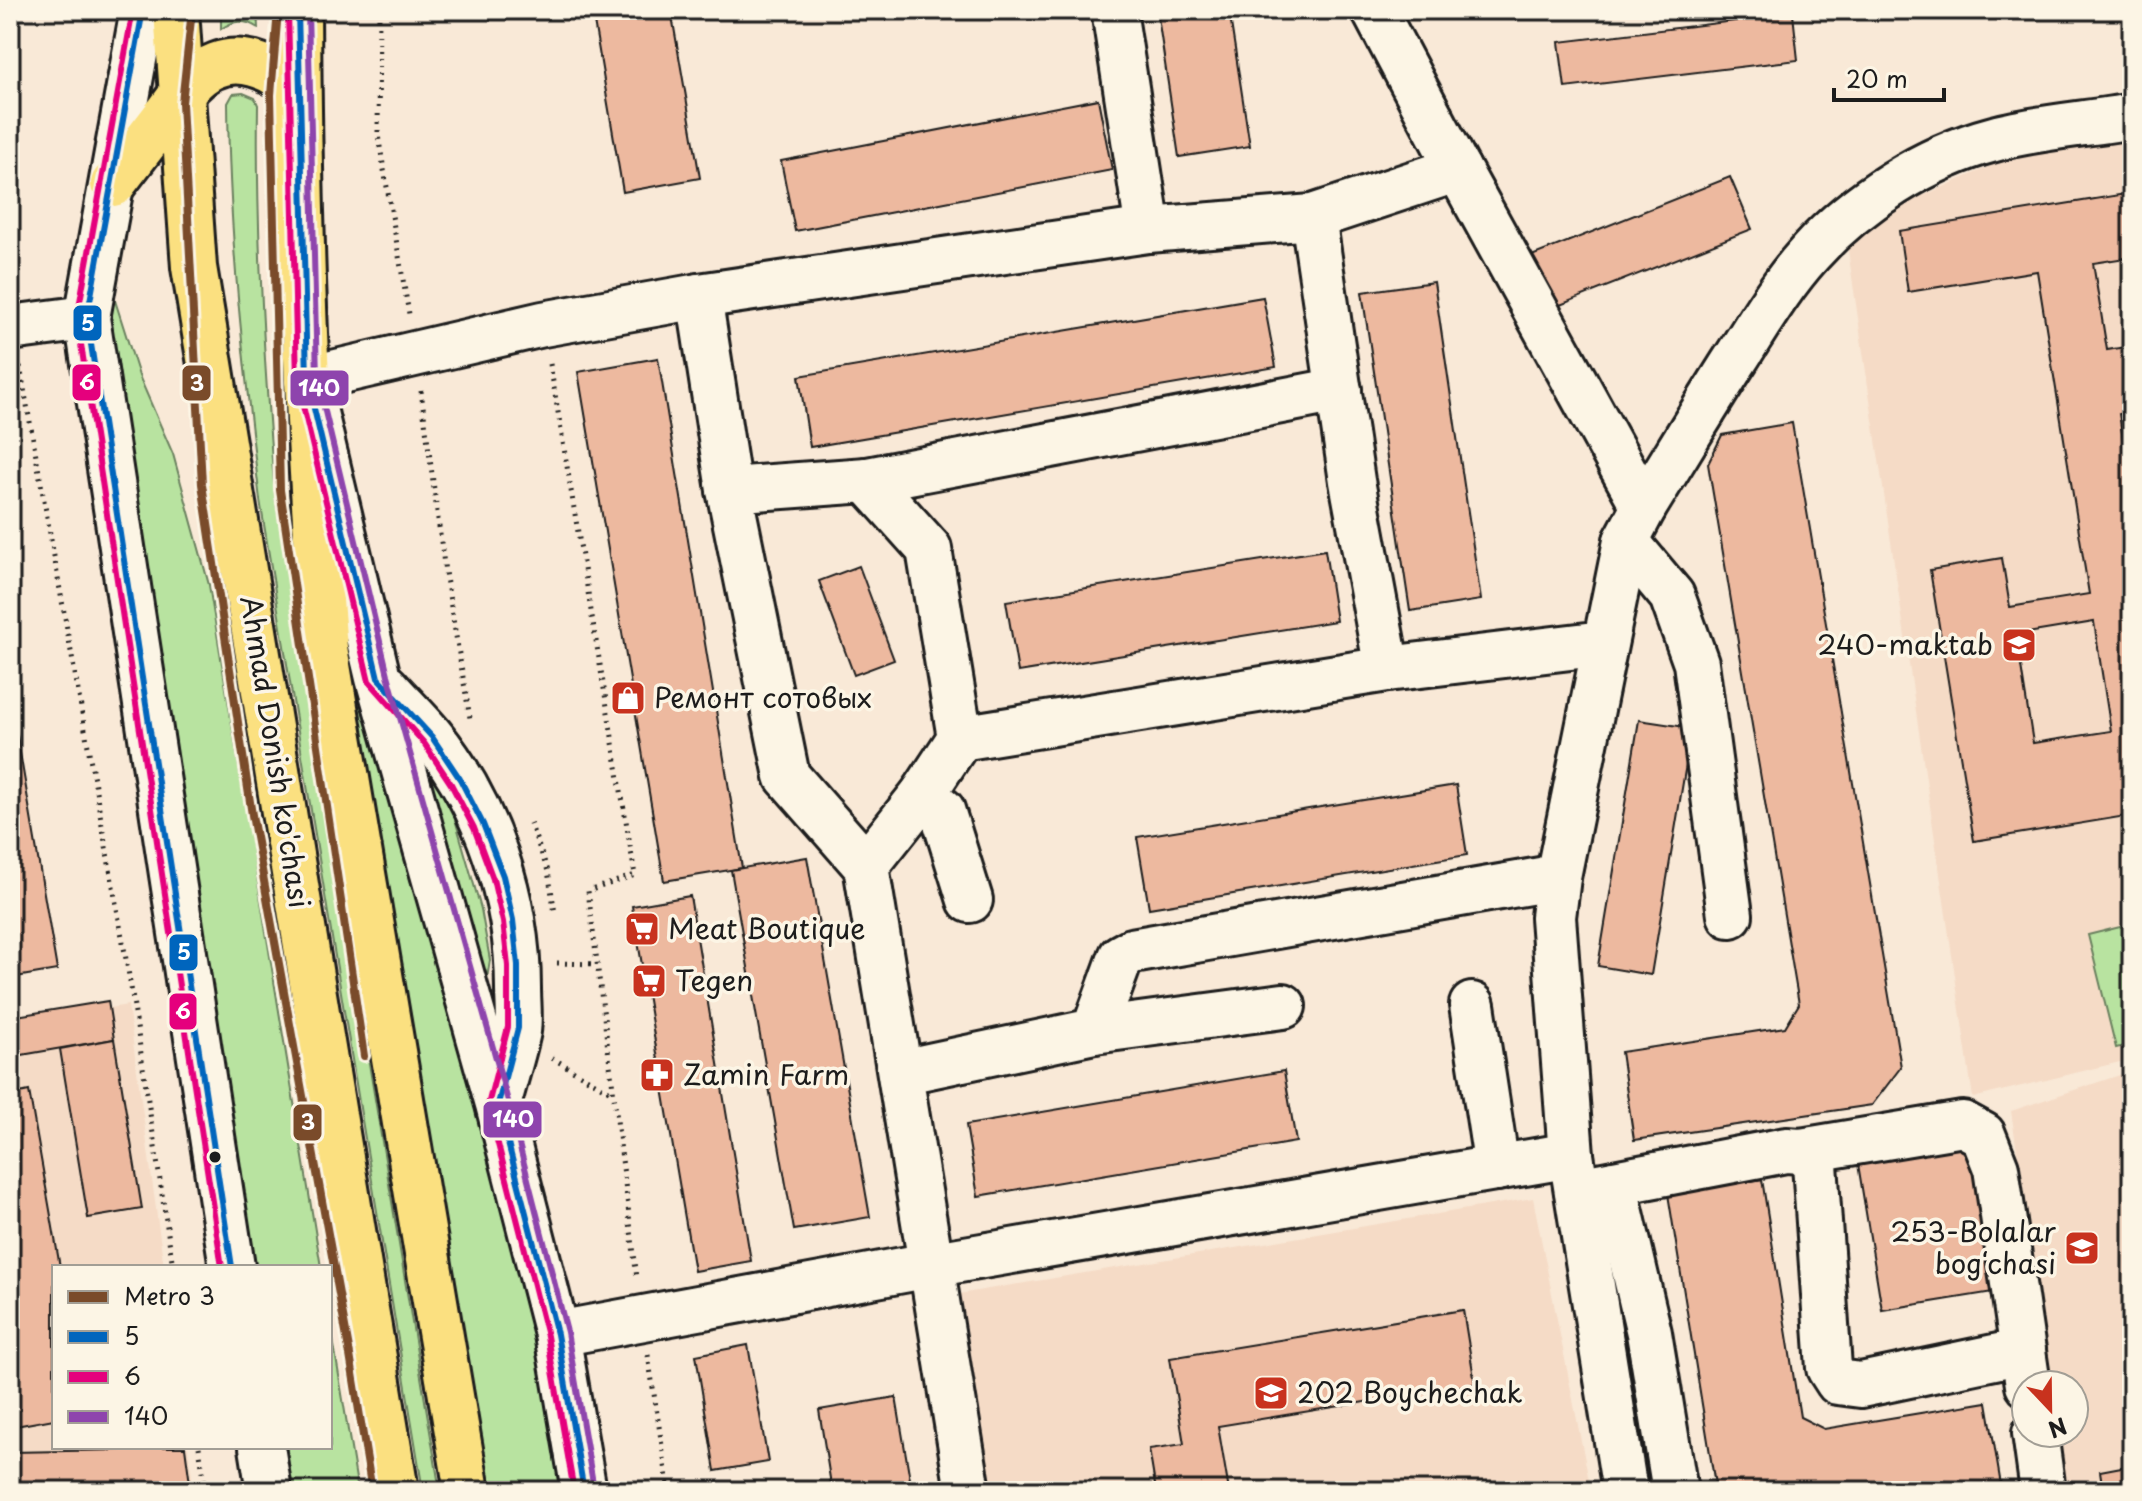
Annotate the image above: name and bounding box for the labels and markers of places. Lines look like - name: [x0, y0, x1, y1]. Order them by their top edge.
- place label: 240-maktab: [1817, 622, 1993, 665]
- school or university icon: 240-maktab: [2000, 626, 2038, 664]
- place label: Ремонт сотовых: [654, 675, 872, 718]
- shop icon: Ремонт сотовых: [609, 679, 647, 717]
- place label: Meat Boutique: [668, 906, 865, 949]
- supermarket icon: Meat Boutique: [623, 910, 661, 948]
- place label: Tegen: [675, 958, 753, 1001]
- supermarket icon: Tegen: [630, 962, 668, 1000]
- place label: Zamin Farm: [683, 1052, 849, 1095]
- pharmacy icon: Zamin Farm: [638, 1056, 676, 1094]
- unlabelled marker: [207, 1149, 223, 1165]
- place label: 253-Bolalar bogʻchasi: [1891, 1209, 2056, 1284]
- school or university icon: 253-Bolalar bogʻchasi: [2063, 1229, 2101, 1267]
- place label: 202 Boychechak: [1297, 1370, 1523, 1413]
- school or university icon: 202 Boychechak: [1252, 1374, 1290, 1412]

